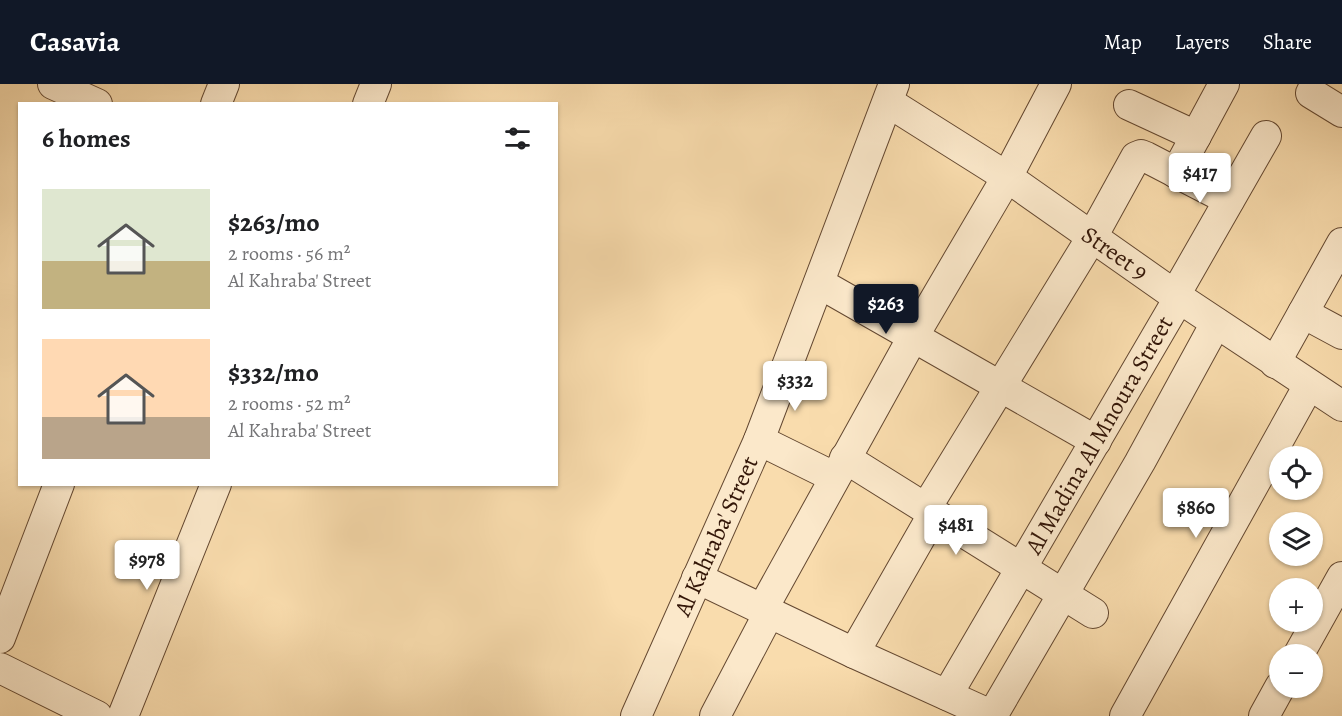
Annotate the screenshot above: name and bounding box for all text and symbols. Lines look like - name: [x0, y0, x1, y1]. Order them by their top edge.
- text: Casavia: [30, 23, 120, 61]
- text: Map: [1103, 28, 1142, 56]
- text: Layers: [1175, 28, 1230, 56]
- text: Share: [1263, 28, 1312, 56]
- text: 6 homes: [42, 121, 131, 156]
- icon: filters: [501, 122, 534, 155]
- pin: $417: [1164, 153, 1236, 204]
- text: $417: [1183, 159, 1217, 186]
- text: $263/mo: [228, 205, 320, 240]
- icon: home: [90, 213, 162, 285]
- street label: Street 9: [1075, 218, 1155, 288]
- text: 2 rooms · 56 m²: [228, 240, 350, 267]
- text: Al Kahraba' Street: [228, 267, 371, 294]
- pin: $263: [850, 284, 922, 335]
- text: $263: [868, 290, 904, 317]
- street label: Al Madina Al Mnoura Street: [1017, 310, 1180, 561]
- text: $332/mo: [228, 355, 319, 390]
- pin: $332: [759, 361, 831, 412]
- icon: home: [90, 363, 162, 435]
- text: $332: [777, 367, 813, 394]
- text: 2 rooms · 52 m²: [228, 390, 351, 417]
- text: Al Kahraba' Street: [228, 417, 371, 444]
- map controls: [1269, 446, 1323, 698]
- button: locate: [1269, 446, 1323, 500]
- street label: Al Kahraba' Street: [666, 451, 766, 622]
- pin: $860: [1160, 488, 1232, 539]
- text: $860: [1177, 494, 1215, 521]
- pin: $481: [920, 505, 992, 556]
- text: $481: [938, 511, 974, 538]
- button: layers: [1269, 512, 1323, 566]
- pin: $978: [111, 540, 183, 591]
- text: $978: [129, 546, 165, 573]
- button: +: [1269, 578, 1323, 632]
- button: −: [1269, 644, 1323, 698]

